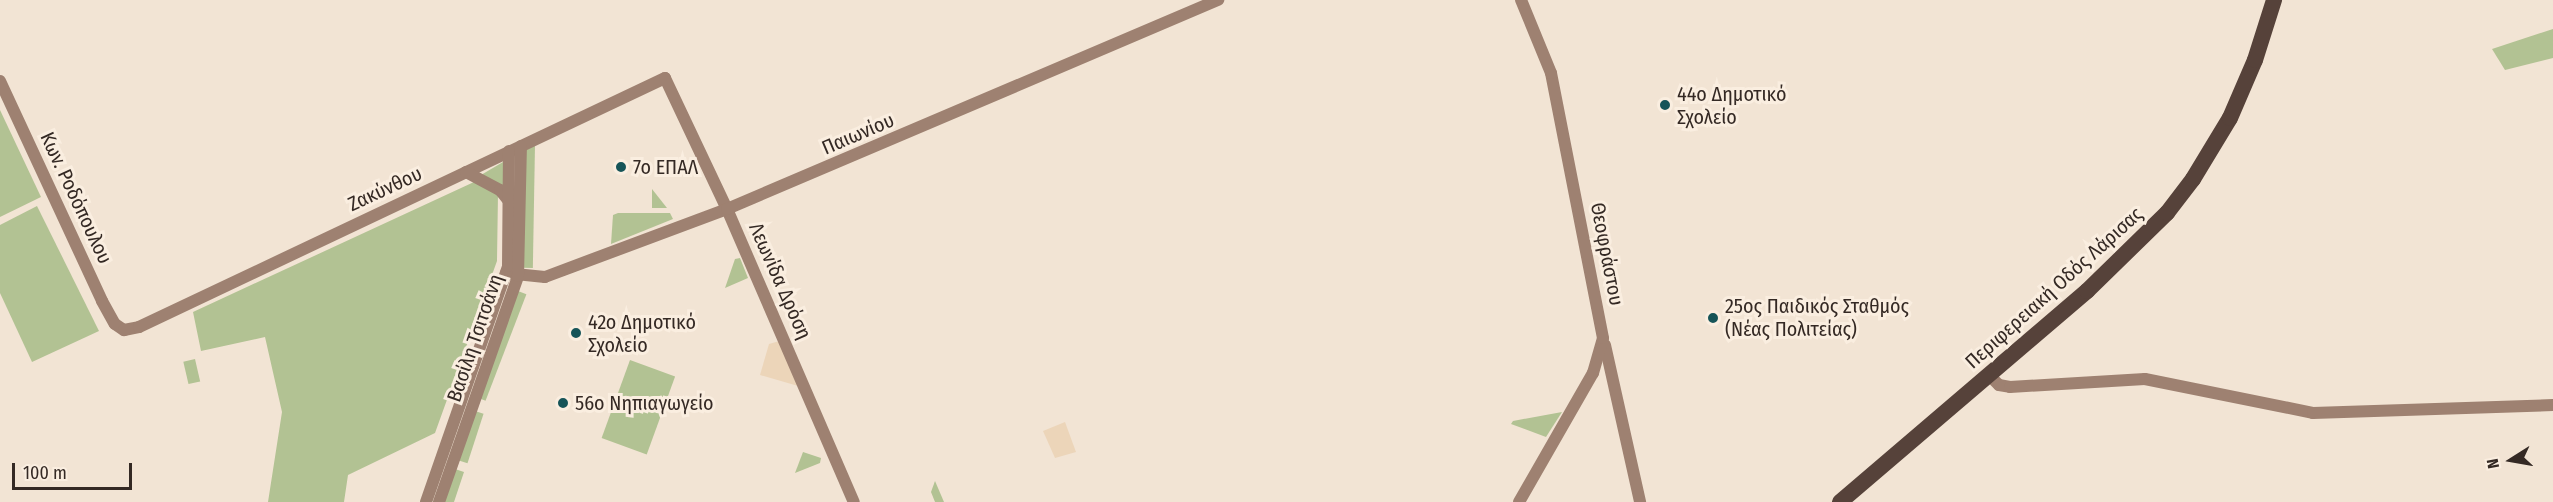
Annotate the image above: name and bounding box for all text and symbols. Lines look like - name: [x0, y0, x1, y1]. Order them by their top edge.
- place label: 44ο Δημοτικό Σχολείο: [1677, 82, 1786, 129]
- marker: 44ο Δημοτικό Σχολείο: [1658, 98, 1672, 112]
- street label: Παιωνίου: [818, 108, 898, 160]
- street label: Κων. Ροδόπουλου: [35, 128, 117, 268]
- place label: 7ο ΕΠΑΛ: [633, 155, 698, 179]
- marker: 7ο ΕΠΑΛ: [614, 160, 628, 174]
- street label: Ζακύνθου: [344, 161, 426, 217]
- street label: Θεοφράστου: [1585, 200, 1629, 308]
- street label: Περιφερειακή Οδός Λάρισας: [1960, 202, 2148, 374]
- street label: Λεωνίδα Δρόση: [744, 219, 816, 343]
- street label: Βασίλη Τσιτσάνη: [442, 271, 508, 405]
- place label: 25ος Παιδικός Σταθμός (Νέας Πολιτείας): [1725, 294, 1909, 341]
- place label: 42ο Δημοτικό Σχολείο: [588, 310, 696, 357]
- marker: 25ος Παιδικός Σταθμός (Νέας Πολιτείας): [1706, 311, 1720, 325]
- marker: 42ο Δημοτικό Σχολείο: [569, 326, 583, 340]
- place label: 56ο Νηπιαγωγείο: [575, 391, 714, 415]
- marker: 56ο Νηπιαγωγείο: [556, 396, 570, 410]
- north arrow: [2481, 430, 2541, 490]
- scale bar: [15, 451, 135, 489]
- text: N: [2483, 457, 2503, 470]
- text: 100 m: [23, 462, 67, 484]

